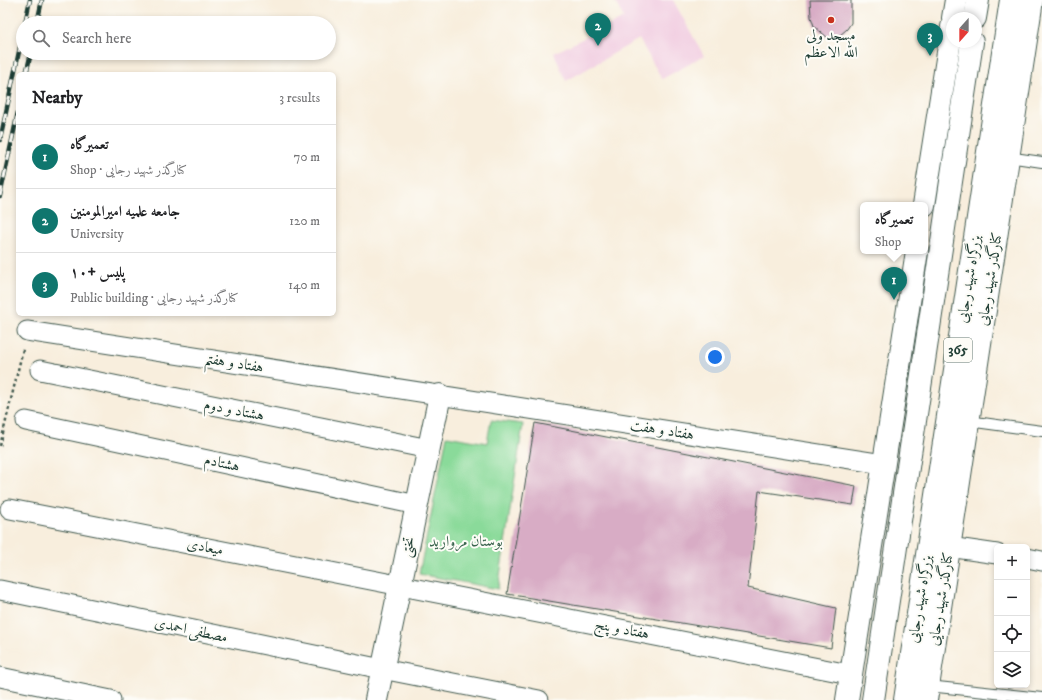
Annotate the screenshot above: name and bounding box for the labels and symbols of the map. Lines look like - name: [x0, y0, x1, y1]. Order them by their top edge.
- north arrow: [946, 12, 982, 48]
- pin: 2: [585, 13, 611, 46]
- marker: مسجد ولی الله الاعظم: [826, 15, 836, 25]
- pin: 3: [917, 23, 943, 56]
- place label: مسجد ولی الله الاعظم: [804, 26, 858, 66]
- street label: کنارگذر شهید رجایی: [971, 231, 1007, 327]
- street label: بزرگراه شهید رجایی: [952, 233, 985, 324]
- pin: 1: [881, 267, 907, 300]
- road number: 365: [944, 338, 972, 362]
- your location: [705, 347, 725, 367]
- street label: هفتاد و هفتم: [202, 349, 265, 382]
- street label: هشتاد و دوم: [202, 395, 266, 428]
- street label: هفتاد و هفت: [629, 416, 695, 444]
- street label: هشتادم: [202, 450, 242, 479]
- park label: بوستان مروارید: [429, 532, 503, 552]
- street label: میعادی: [185, 534, 225, 560]
- street label: تختی: [397, 535, 420, 559]
- street label: کنارگذر شهید رجایی: [922, 551, 958, 647]
- street label: بزرگراه شهید رجایی: [903, 553, 936, 644]
- street label: مصطفی احمدی: [152, 613, 229, 648]
- street label: هفتاد و پنج: [592, 614, 651, 648]

